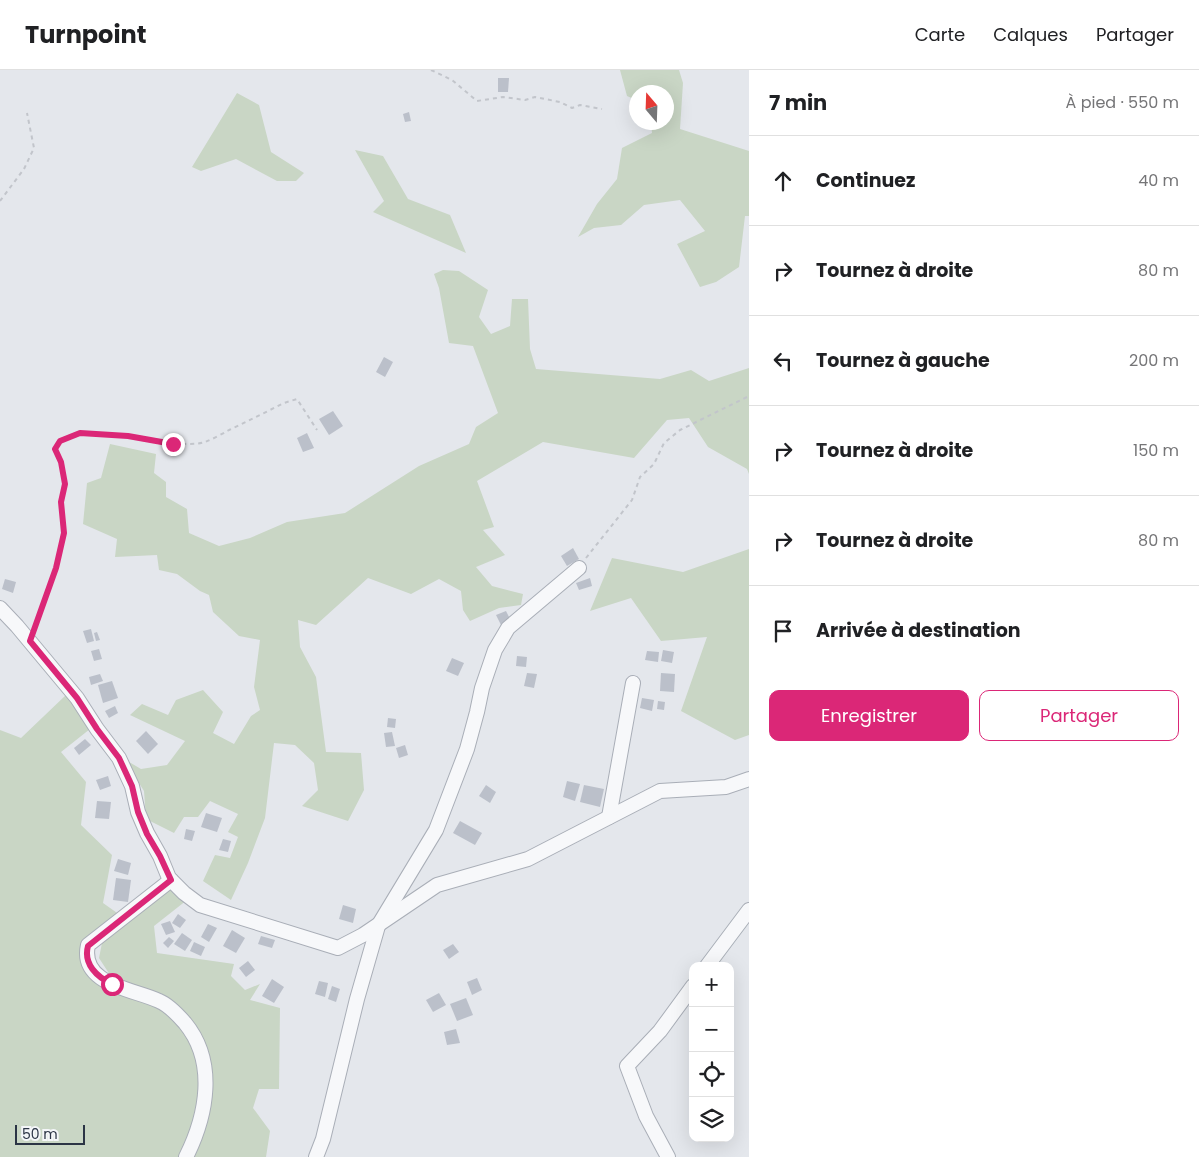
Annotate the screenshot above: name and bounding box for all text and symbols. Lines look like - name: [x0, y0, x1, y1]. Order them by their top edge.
- text: Turnpoint: [25, 18, 146, 51]
- text: Carte: [915, 22, 965, 47]
- text: Calques: [993, 22, 1068, 47]
- text: Partager: [1096, 22, 1174, 47]
- north arrow: [629, 85, 674, 130]
- text: 7 min: [769, 88, 827, 117]
- text: À pied · 550 m: [1066, 91, 1179, 114]
- icon: ahead: [769, 167, 797, 195]
- text: Continuez: [816, 167, 915, 194]
- text: 40 m: [1138, 169, 1179, 192]
- icon: right: [769, 257, 797, 285]
- text: Tournez à droite: [816, 257, 973, 284]
- text: 80 m: [1138, 259, 1179, 282]
- icon: left: [769, 347, 797, 375]
- text: Tournez à gauche: [816, 347, 990, 374]
- text: 200 m: [1129, 349, 1179, 372]
- route end: [162, 433, 185, 456]
- icon: right: [769, 437, 797, 465]
- text: Tournez à droite: [816, 437, 973, 464]
- text: 150 m: [1133, 439, 1179, 462]
- icon: right: [769, 527, 797, 555]
- text: Tournez à droite: [816, 527, 973, 554]
- text: 80 m: [1138, 529, 1179, 552]
- icon: arrive: [769, 617, 797, 645]
- text: Arrivée à destination: [816, 617, 1021, 644]
- button: Enregistrer: [769, 690, 969, 741]
- button: Partager: [979, 690, 1179, 741]
- map controls: [689, 962, 734, 1142]
- button: +: [689, 962, 734, 1007]
- route start: [101, 973, 124, 996]
- button: −: [689, 1007, 734, 1052]
- button: locate: [689, 1052, 734, 1097]
- button: layers: [689, 1097, 734, 1142]
- scale bar: [15, 1122, 85, 1145]
- text: 50 m: [22, 1124, 58, 1144]

